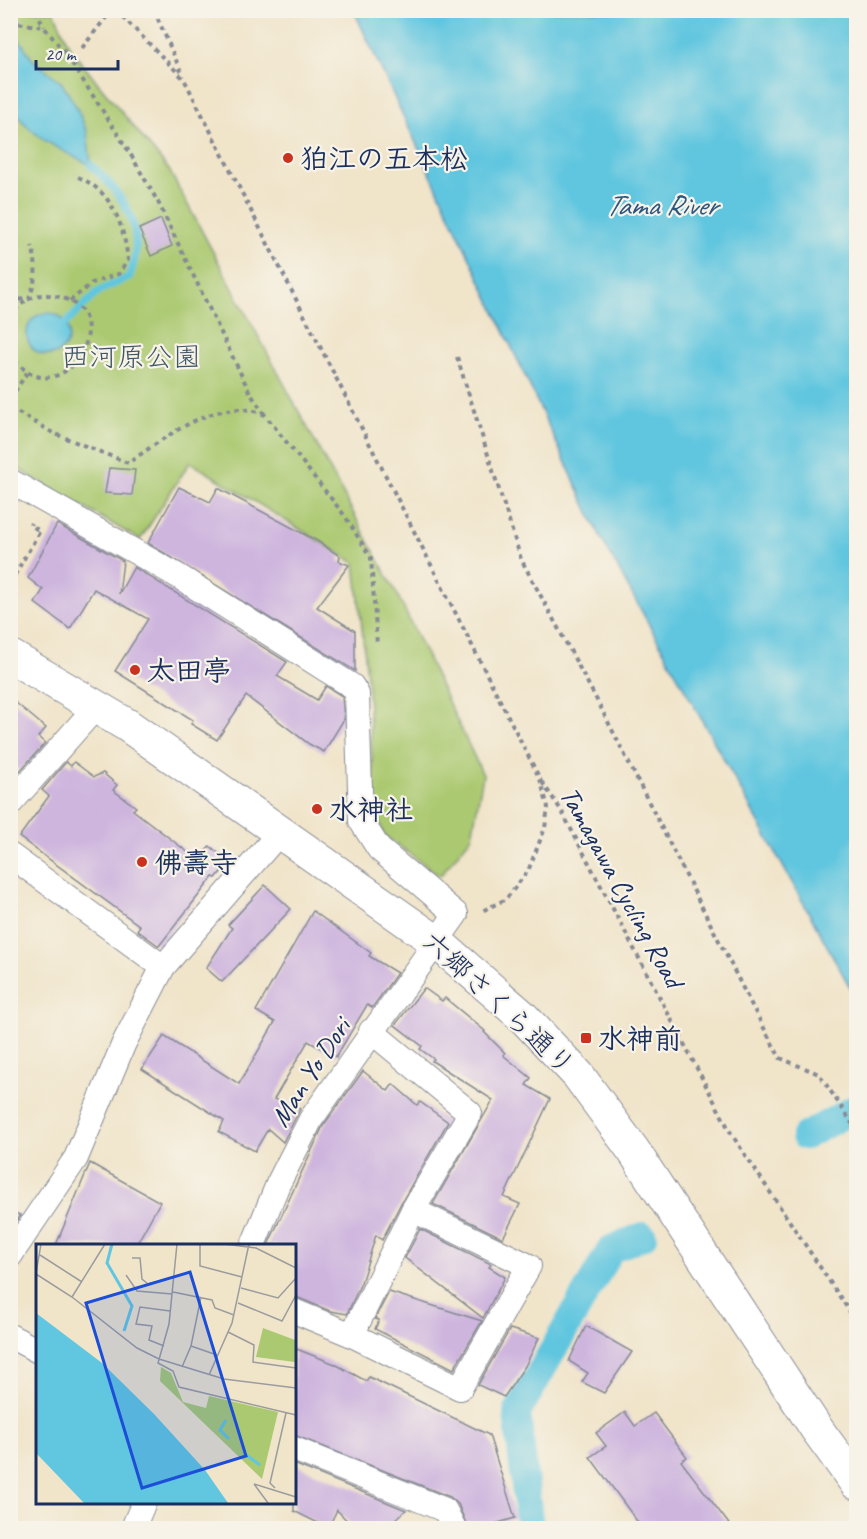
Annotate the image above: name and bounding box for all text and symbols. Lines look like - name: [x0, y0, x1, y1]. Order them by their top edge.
- scale bar: [36, 33, 118, 71]
- text: 20 m: [45, 43, 78, 65]
- place label: 狛江の五本松: [300, 141, 468, 176]
- marker: 狛江の五本松: [281, 151, 295, 165]
- water label: Tama River: [605, 186, 722, 224]
- park label: 西河原公園: [61, 339, 201, 374]
- place label: 太田亭: [147, 653, 231, 688]
- marker: 太田亭: [128, 663, 142, 677]
- street label: Tamagawa Cycling Road: [552, 781, 694, 997]
- place label: 水神社: [329, 792, 413, 827]
- marker: 水神社: [310, 802, 324, 816]
- place label: 佛壽寺: [154, 845, 238, 880]
- marker: 佛壽寺: [135, 855, 149, 869]
- street label: 六郷さくら通り: [415, 923, 583, 1083]
- street label: Man Yo Dori: [262, 1008, 360, 1133]
- place label: 水神前: [598, 1021, 682, 1056]
- marker: 水神前: [579, 1031, 593, 1045]
- inset map: [36, 1244, 296, 1503]

